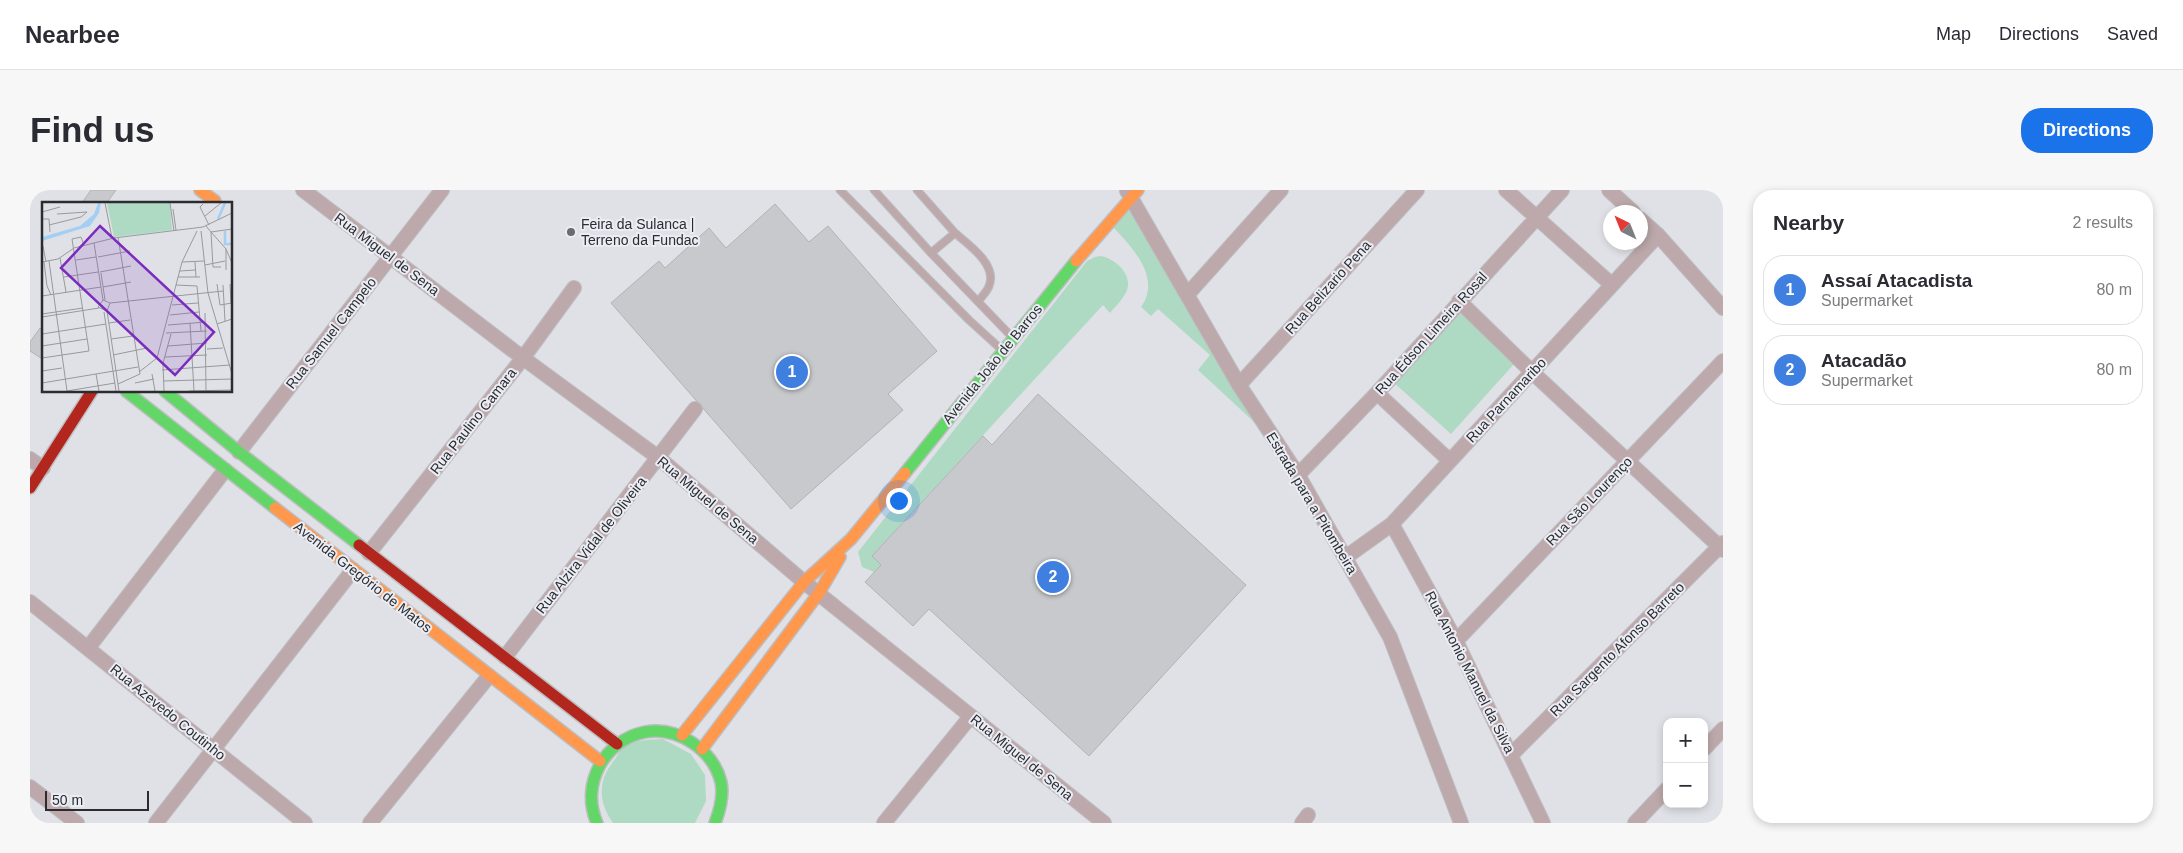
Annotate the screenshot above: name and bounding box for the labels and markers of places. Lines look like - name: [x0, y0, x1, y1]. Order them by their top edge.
- place label: Feira da Sulanca | Terreno da Fundac: [581, 216, 699, 248]
- marker: Feira da Sulanca | Terreno da Fundac: [565, 226, 577, 238]
- pin: 1: [776, 353, 808, 391]
- pin: 2: [1037, 558, 1069, 596]

